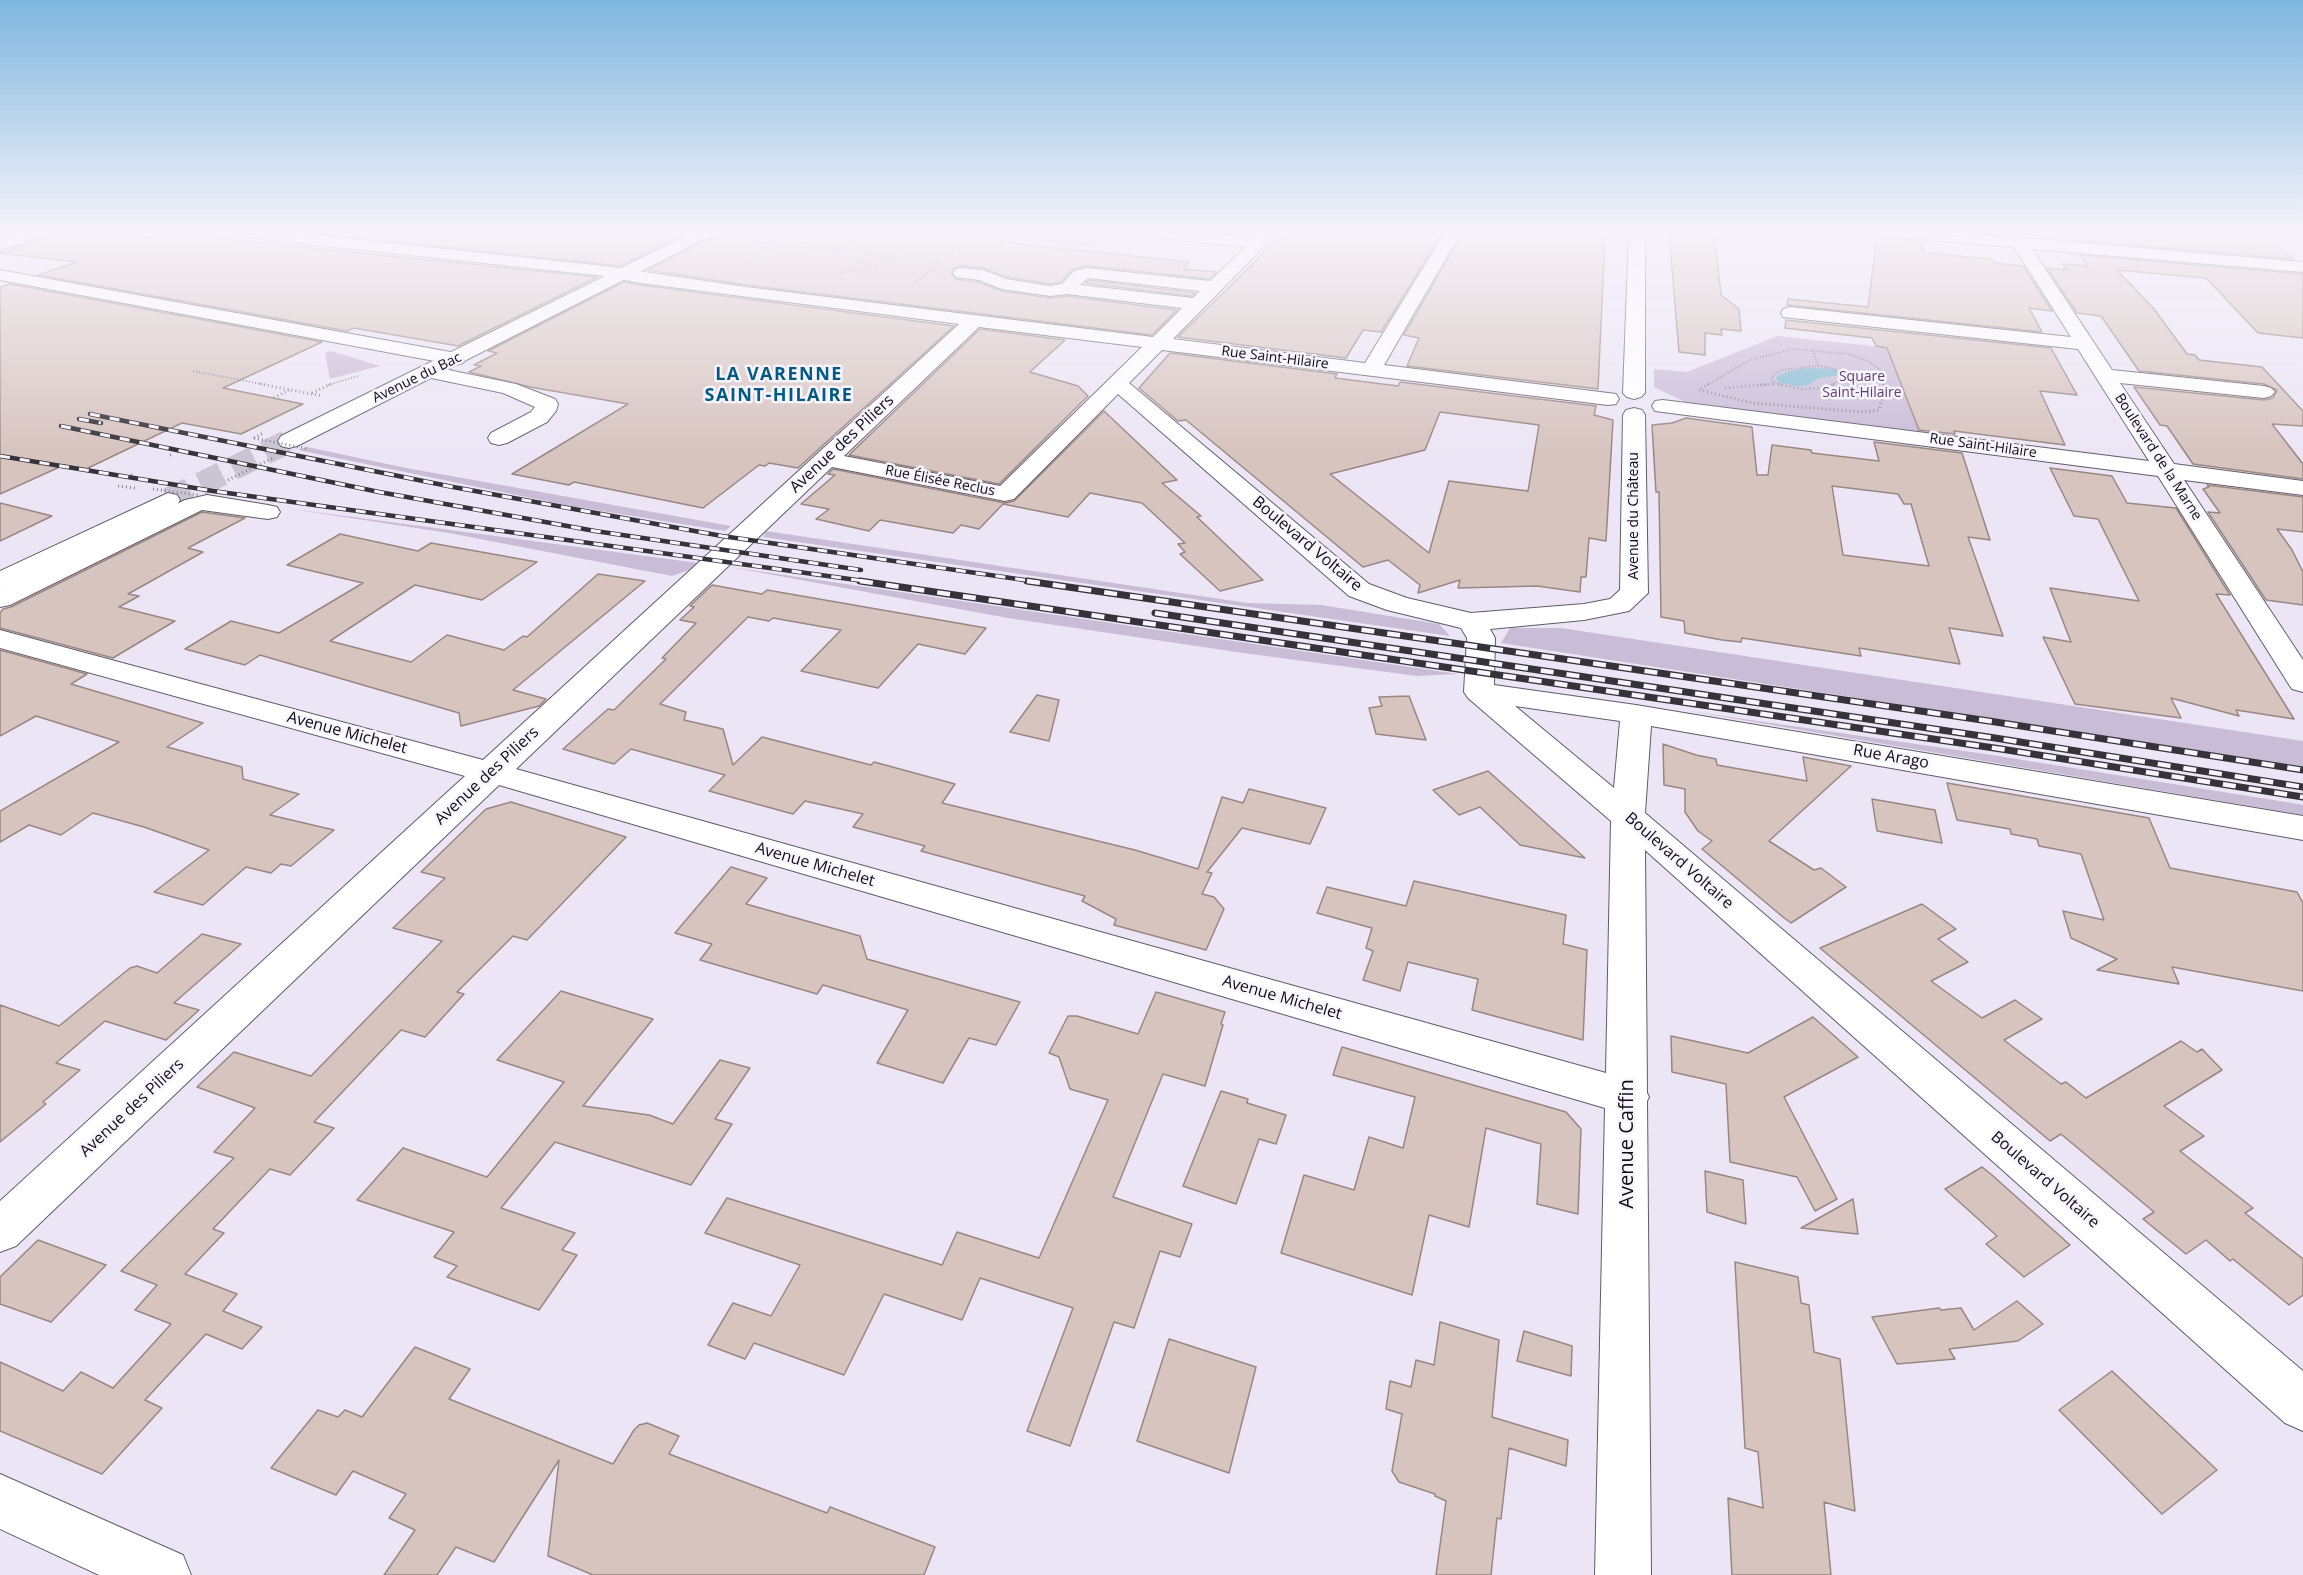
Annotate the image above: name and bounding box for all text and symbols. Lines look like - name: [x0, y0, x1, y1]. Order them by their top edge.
- street label: Rue Saint-Hilaire: [1220, 343, 1330, 373]
- street label: Avenue du Bac: [370, 349, 464, 407]
- district label: LA VARENNE SAINT-HILAIRE: [705, 364, 853, 406]
- park label: Square Saint-Hilaire: [1822, 369, 1902, 402]
- street label: Boulevard de la Marne: [2111, 390, 2205, 524]
- street label: Avenue des Piliers: [786, 391, 898, 497]
- street label: Rue Saint-Hilaire: [1928, 430, 2038, 462]
- street label: Avenue du Château: [1626, 452, 1642, 580]
- street label: Rue Élisée Reclus: [884, 462, 996, 500]
- street label: Boulevard Voltaire: [1248, 492, 1366, 596]
- street label: Avenue Michelet: [285, 708, 409, 758]
- street label: Avenue des Piliers: [431, 723, 543, 829]
- street label: Rue Arago: [1852, 741, 1930, 773]
- street label: Boulevard Voltaire: [1621, 809, 1737, 913]
- street label: Avenue Michelet: [753, 839, 877, 891]
- street label: Avenue Michelet: [1220, 972, 1344, 1024]
- street label: Avenue des Piliers: [76, 1055, 188, 1161]
- street label: Avenue Caffin: [1615, 1079, 1639, 1209]
- street label: Boulevard Voltaire: [1987, 1128, 2103, 1232]

